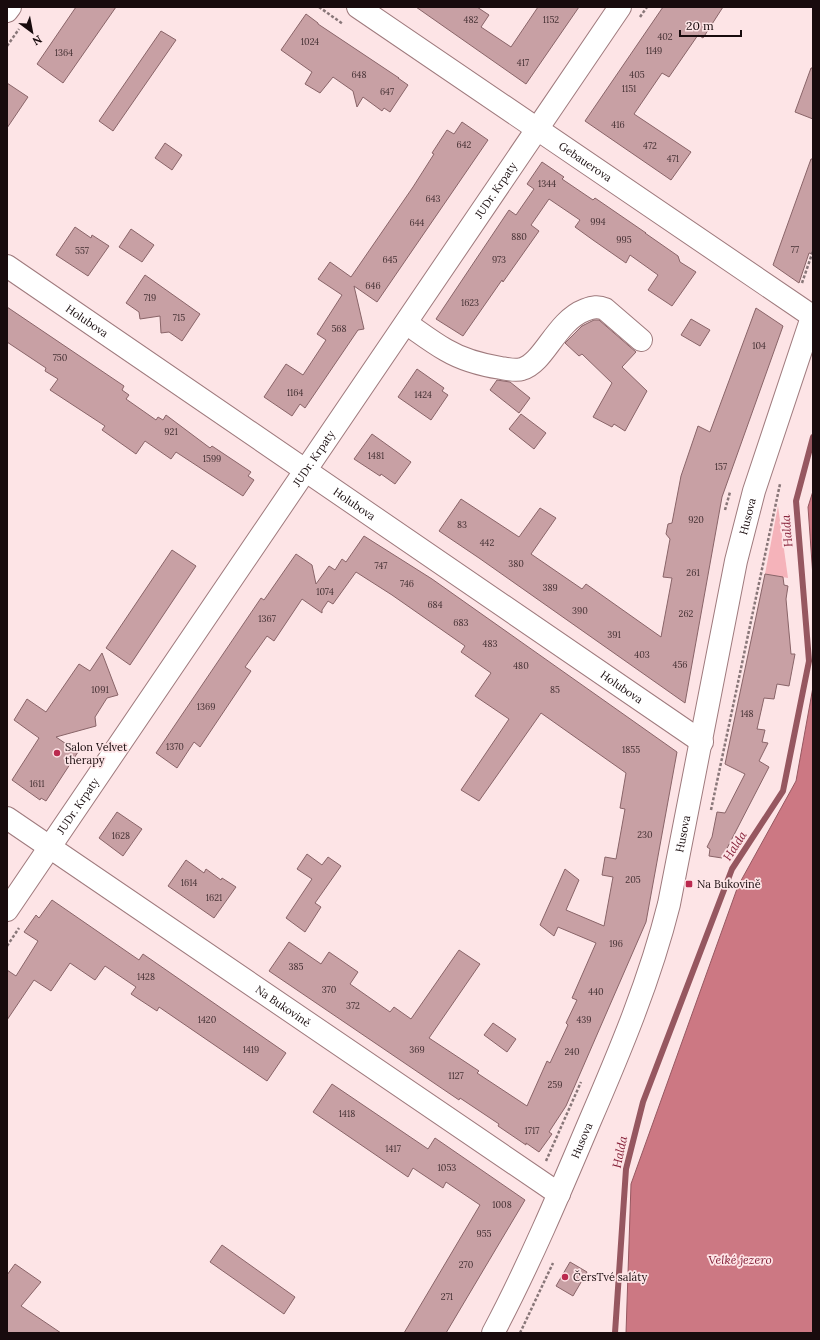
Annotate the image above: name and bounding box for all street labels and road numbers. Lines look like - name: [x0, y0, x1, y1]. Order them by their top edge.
- street label: Gebauerova: [556, 139, 615, 185]
- street label: JUDr. Krpaty: [471, 159, 520, 222]
- street label: Holubova: [63, 301, 111, 340]
- street label: JUDr. Krpaty: [289, 427, 338, 490]
- street label: Holubova: [330, 484, 378, 523]
- street label: Husova: [736, 496, 759, 536]
- street label: Holubova: [598, 668, 646, 707]
- street label: JUDr. Krpaty: [53, 775, 102, 837]
- street label: Husova: [672, 814, 693, 853]
- street label: Na Bukovině: [253, 982, 313, 1030]
- street label: Husova: [568, 1120, 595, 1161]

